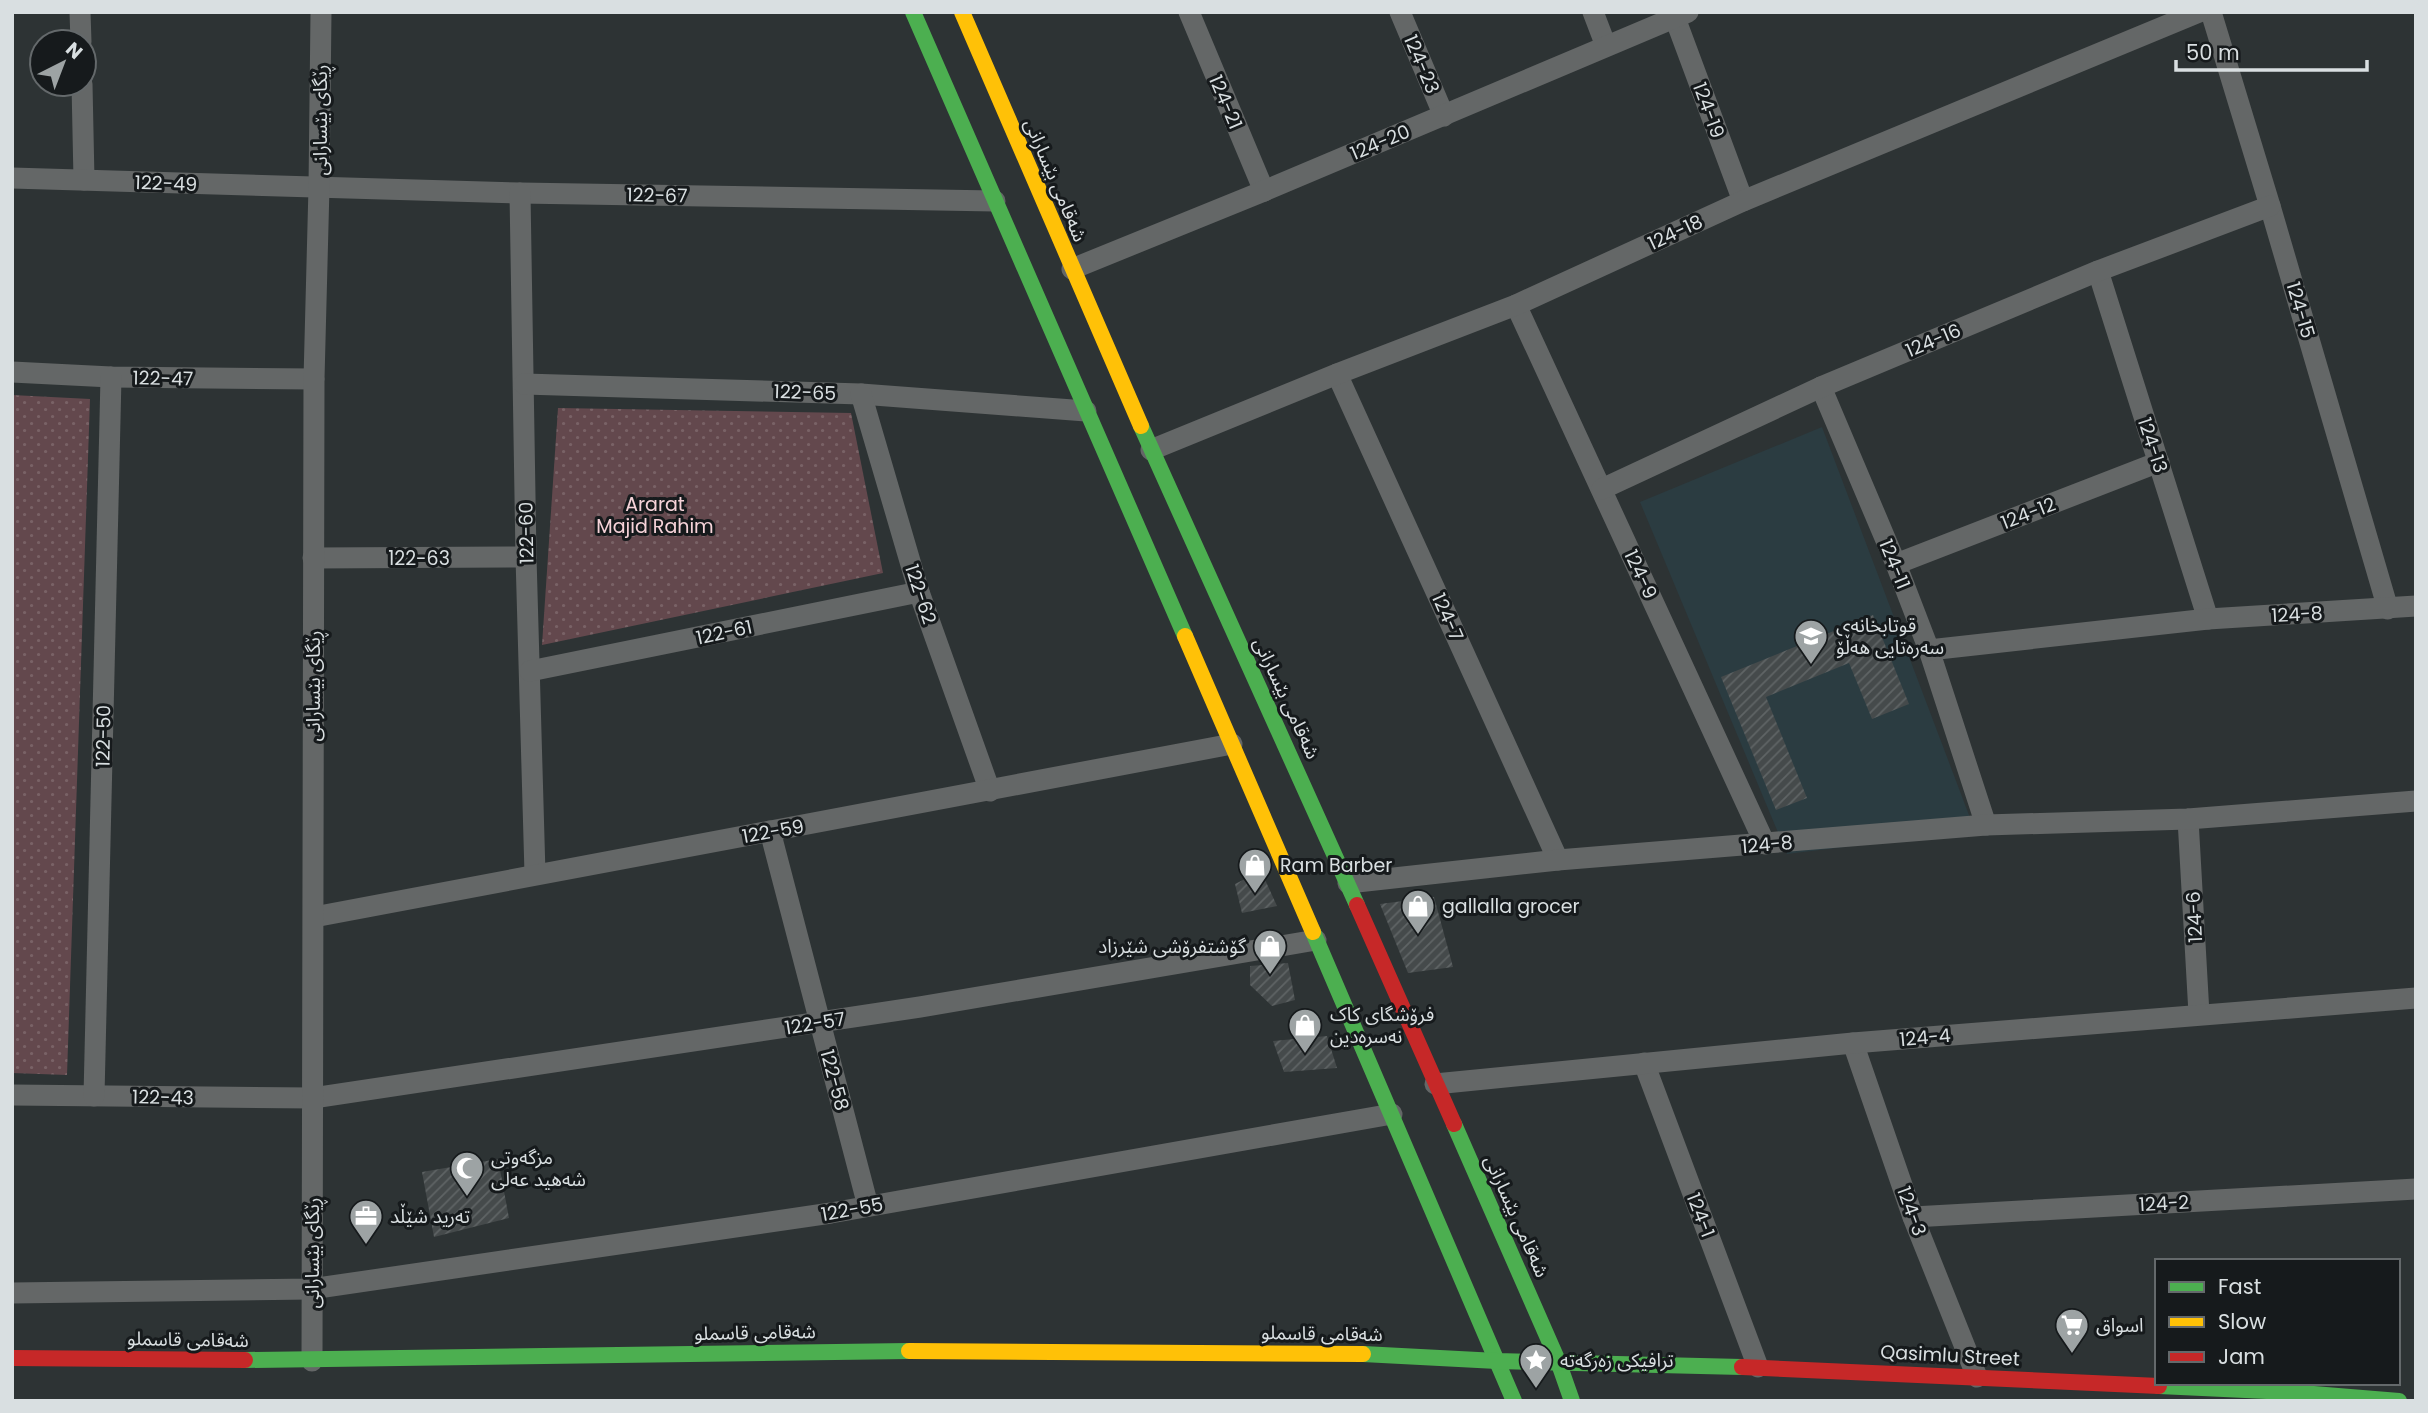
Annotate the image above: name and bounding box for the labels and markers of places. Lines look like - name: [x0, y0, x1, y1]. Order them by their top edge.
- place label: قوتابخانەی سەرەتایی هەڵۆ: [1836, 612, 1944, 661]
- school or university icon: قوتابخانەی سەرەتایی هەڵۆ: [1792, 617, 1830, 666]
- shop icon: Ram Barber: [1236, 846, 1274, 895]
- place label: Ram Barber: [1280, 852, 1392, 879]
- shop icon: gallalla grocer: [1399, 887, 1437, 936]
- place label: gallalla grocer: [1442, 893, 1580, 920]
- shop icon: گۆشتفرۆشی شێرزاد: [1251, 927, 1289, 976]
- place label: گۆشتفرۆشی شێرزاد: [1098, 933, 1247, 960]
- place label: فرۆشگای کاک نەسرەدین: [1330, 1001, 1434, 1050]
- shop icon: فرۆشگای کاک نەسرەدین: [1286, 1006, 1324, 1055]
- place label: مزگەوتی شەهید عەلی: [491, 1144, 586, 1193]
- mosque icon: مزگەوتی شەهید عەلی: [448, 1149, 486, 1198]
- office icon: تەرید شێڵد: [347, 1197, 385, 1246]
- place label: تەرید شێڵد: [390, 1203, 470, 1230]
- supermarket icon: اسواق: [2053, 1306, 2091, 1355]
- place label: اسواق: [2096, 1312, 2144, 1339]
- place icon: ترافیکی زەرگەتە: [1517, 1341, 1555, 1390]
- place label: ترافیکی زەرگەتە: [1560, 1347, 1674, 1374]

